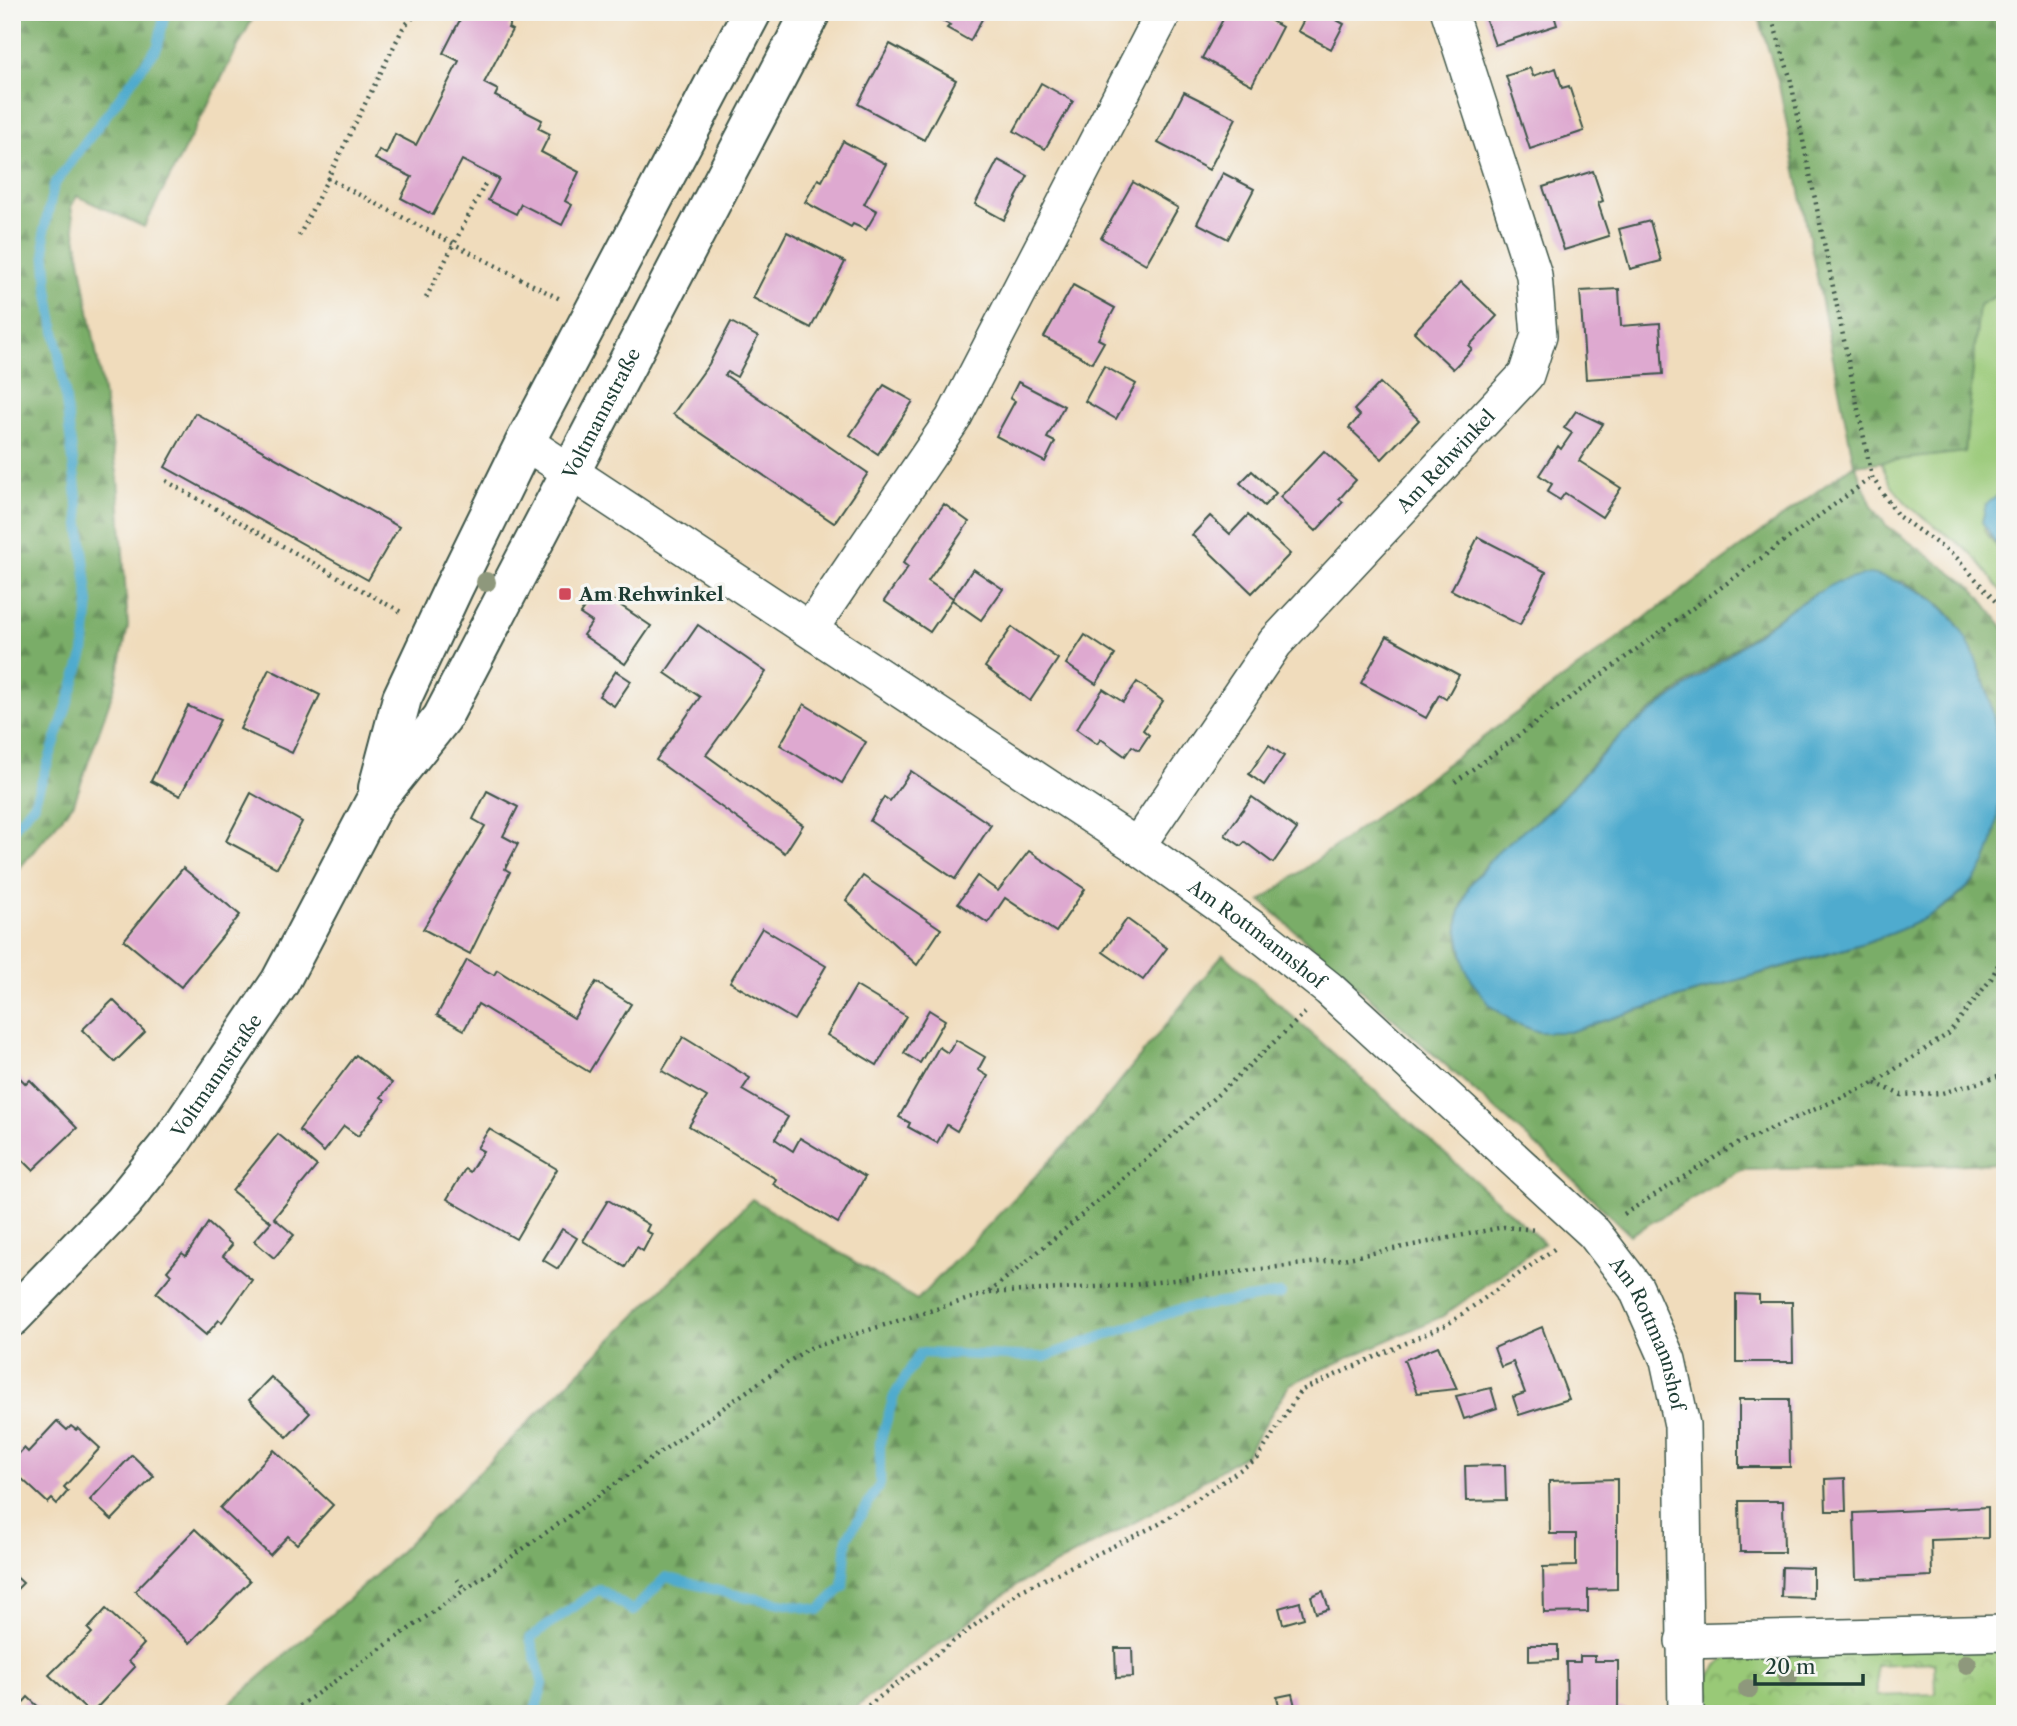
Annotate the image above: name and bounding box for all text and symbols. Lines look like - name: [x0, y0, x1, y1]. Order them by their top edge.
- street label: Voltmannstraße: [557, 344, 645, 484]
- street label: Am Rehwinkel: [1391, 404, 1500, 518]
- place label: Am Rehwinkel: [578, 583, 724, 606]
- marker: Am Rehwinkel: [557, 586, 573, 602]
- street label: Am Rottmannshof: [1183, 874, 1332, 994]
- street label: Voltmannstraße: [166, 1010, 266, 1143]
- street label: Am Rottmannshof: [1604, 1251, 1690, 1414]
- scale bar: [1755, 1642, 1863, 1686]
- text: 20 m: [1765, 1654, 1816, 1679]

